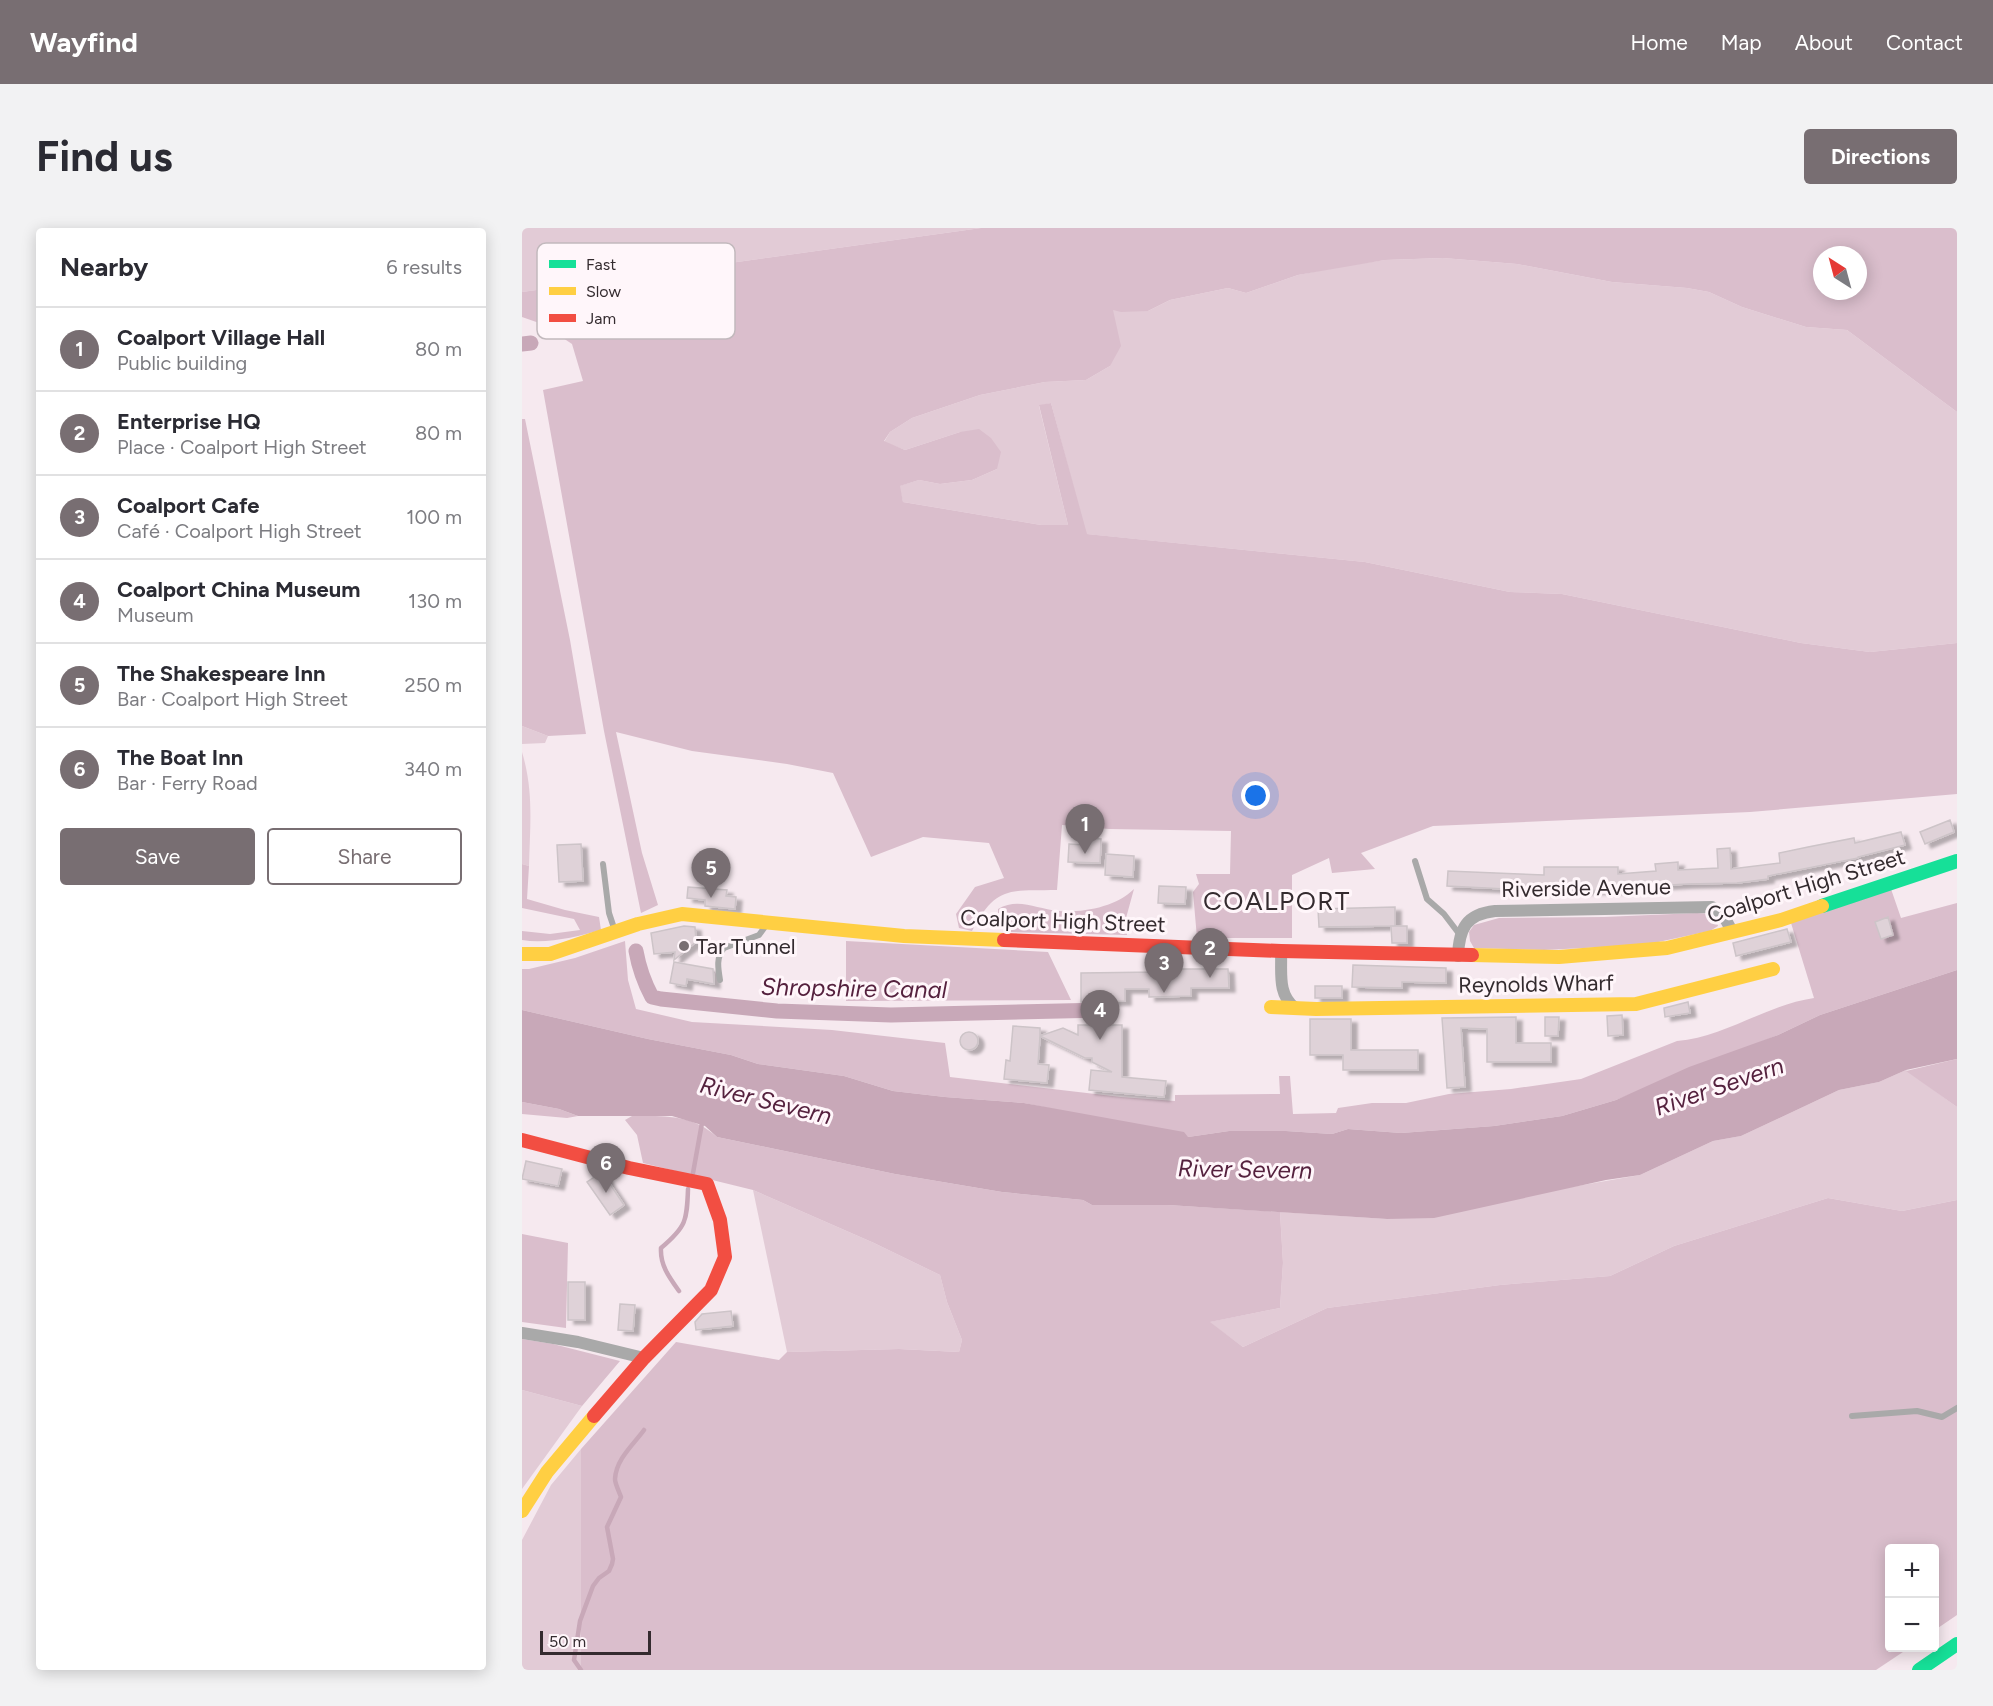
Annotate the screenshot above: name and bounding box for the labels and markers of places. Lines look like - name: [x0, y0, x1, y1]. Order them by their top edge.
- pin: 1: [1066, 804, 1104, 854]
- pin: 5: [692, 848, 730, 898]
- pin: 2: [1190, 928, 1230, 978]
- place label: Tar Tunnel: [696, 933, 796, 960]
- marker: Tar Tunnel: [677, 939, 691, 953]
- pin: 3: [1144, 944, 1184, 993]
- pin: 4: [1080, 990, 1120, 1040]
- pin: 6: [586, 1144, 626, 1193]

